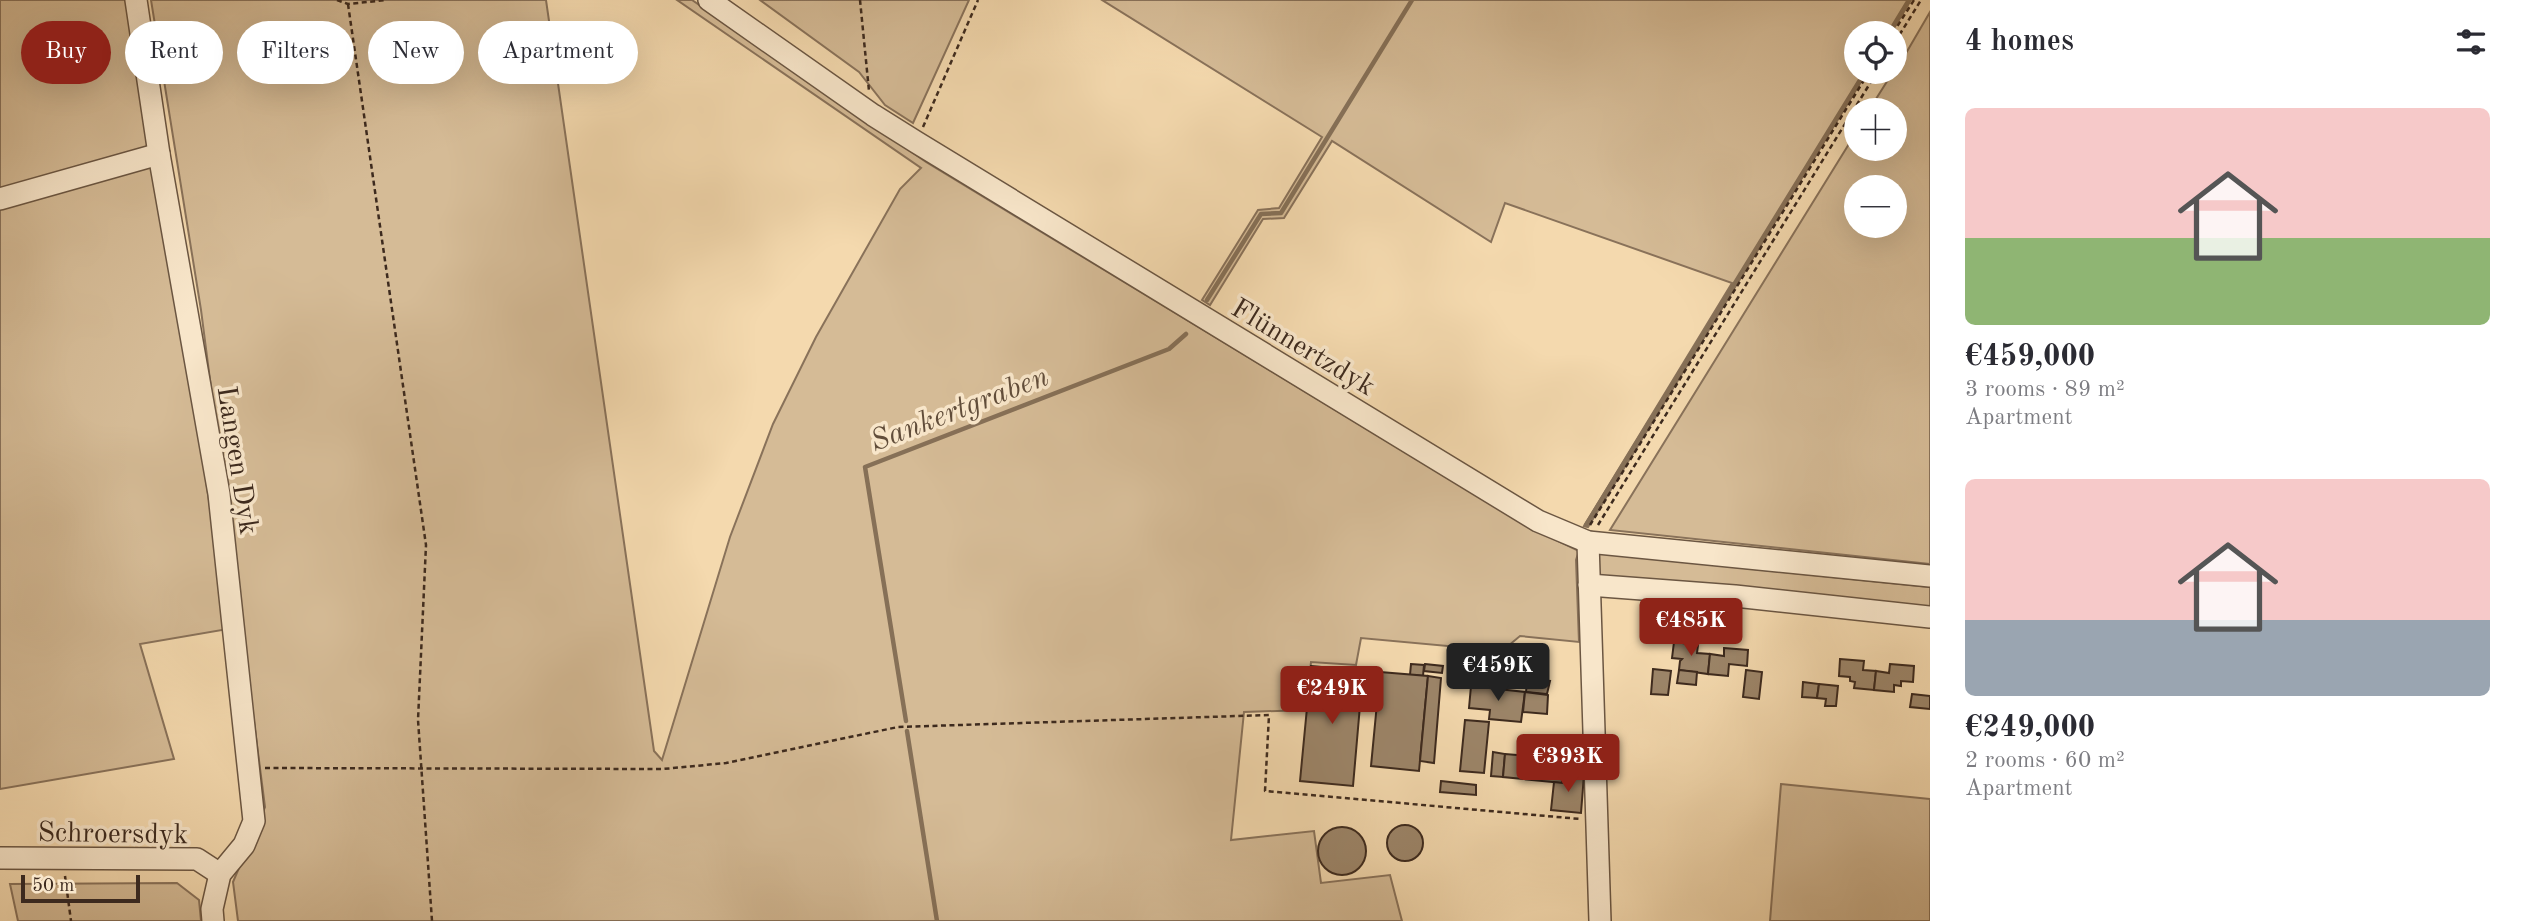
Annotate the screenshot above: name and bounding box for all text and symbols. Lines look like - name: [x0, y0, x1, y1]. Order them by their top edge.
- chip: Buy: [21, 21, 111, 84]
- chip: Rent: [125, 21, 223, 84]
- chip: Filters: [237, 21, 354, 84]
- chip: New: [368, 21, 464, 84]
- chip: Apartment: [478, 21, 638, 84]
- map controls: [1844, 21, 1907, 238]
- button: locate: [1844, 21, 1907, 84]
- icon: filters: [2452, 23, 2490, 61]
- text: 4 homes: [1965, 27, 2074, 57]
- button: +: [1844, 98, 1907, 161]
- icon: home: [2165, 153, 2291, 279]
- button: −: [1844, 175, 1907, 238]
- street label: Flünnertzdyk: [1226, 295, 1379, 402]
- text: €459,000: [1965, 342, 2095, 372]
- water label: Sankertgraben: [866, 362, 1053, 458]
- text: 3 rooms · 89 m²: [1965, 378, 2125, 401]
- street label: Langen Dyk: [210, 384, 262, 537]
- text: Apartment: [1965, 406, 2073, 429]
- icon: home: [2165, 524, 2291, 650]
- pin: €485K: [1642, 598, 1740, 658]
- text: €485K: [1655, 609, 1727, 632]
- pin: €459K: [1449, 644, 1547, 703]
- text: €459K: [1462, 654, 1534, 677]
- pin: €249K: [1283, 666, 1381, 726]
- text: €249K: [1296, 677, 1368, 700]
- text: €249,000: [1965, 713, 2095, 743]
- pin: €393K: [1519, 734, 1617, 794]
- text: €393K: [1532, 745, 1604, 768]
- text: 2 rooms · 60 m²: [1965, 749, 2125, 772]
- text: Apartment: [1965, 777, 2073, 800]
- street label: Schroersdyk: [37, 820, 189, 850]
- scale bar: [21, 872, 140, 904]
- text: 50 m: [32, 877, 74, 896]

